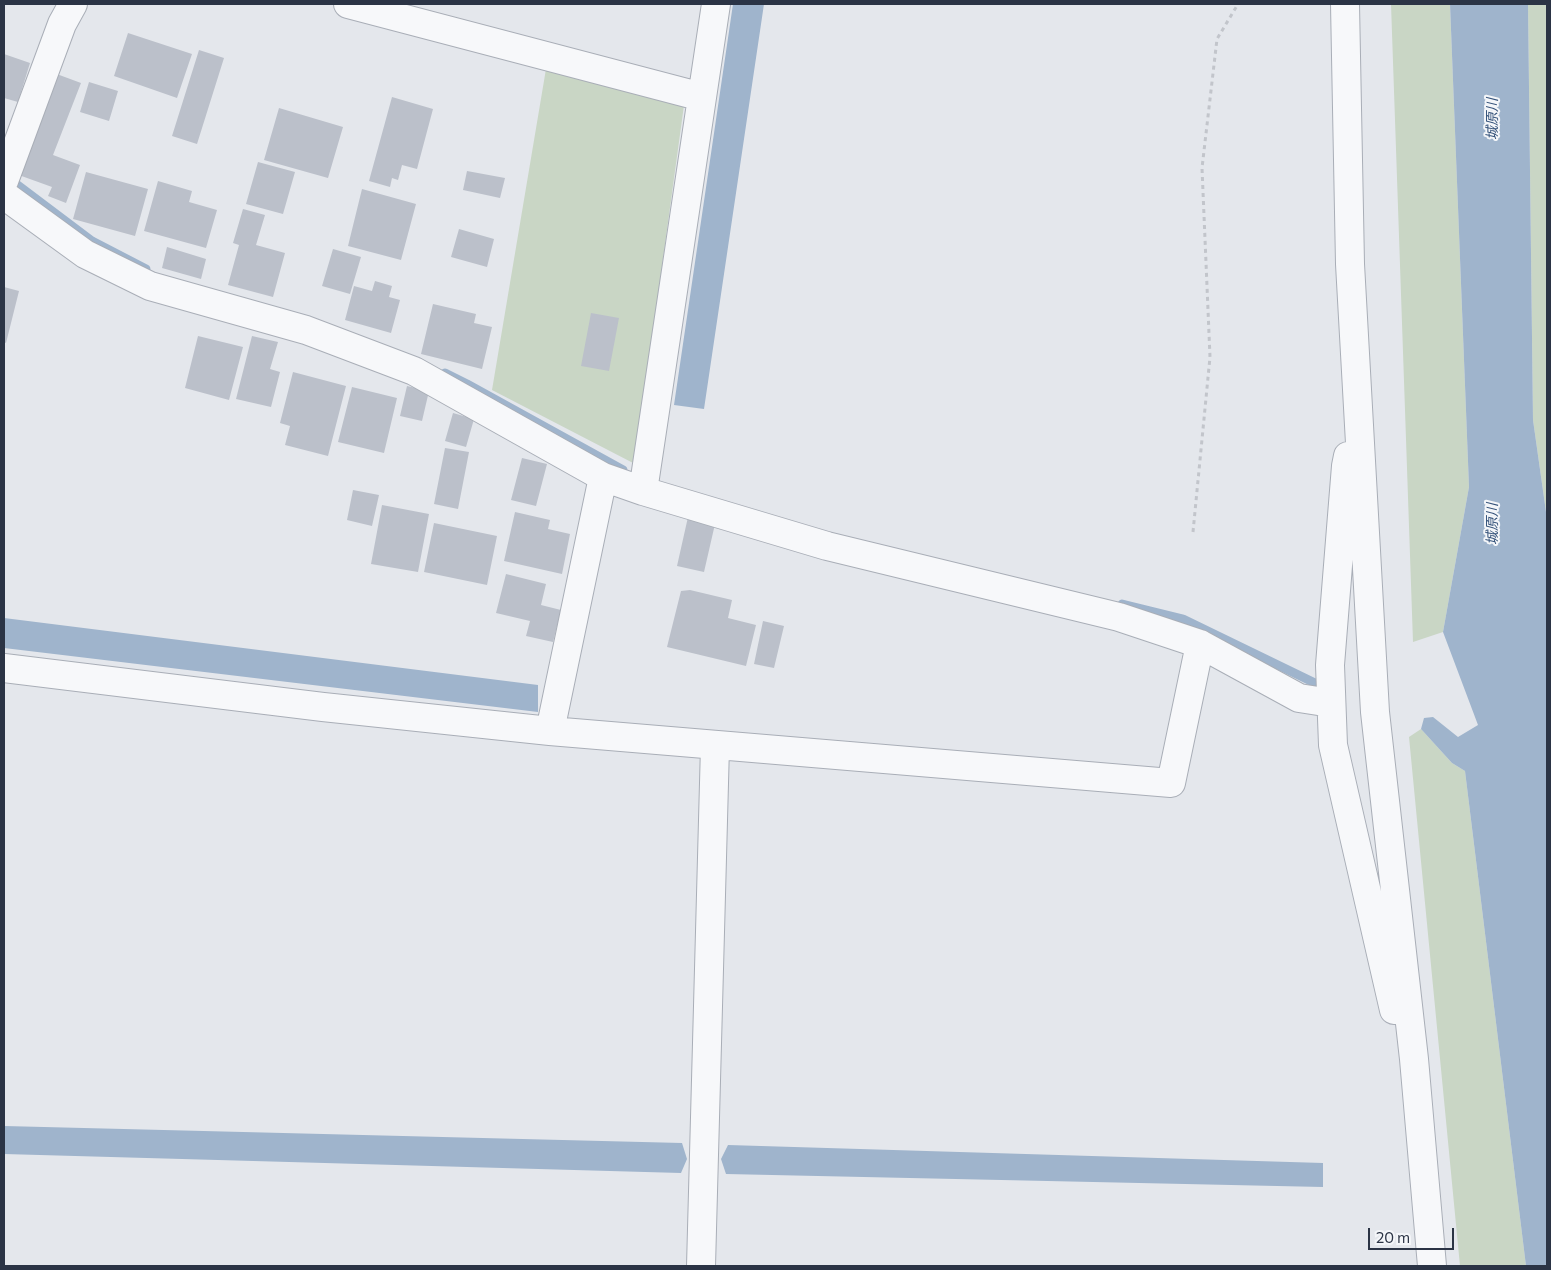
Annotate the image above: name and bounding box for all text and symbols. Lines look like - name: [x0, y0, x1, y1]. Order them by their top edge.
- water label: 城原川: [1484, 98, 1500, 140]
- water label: 城原川: [1484, 503, 1500, 545]
- scale bar: [1371, 1218, 1457, 1250]
- text: 20 m: [1376, 1228, 1410, 1246]

